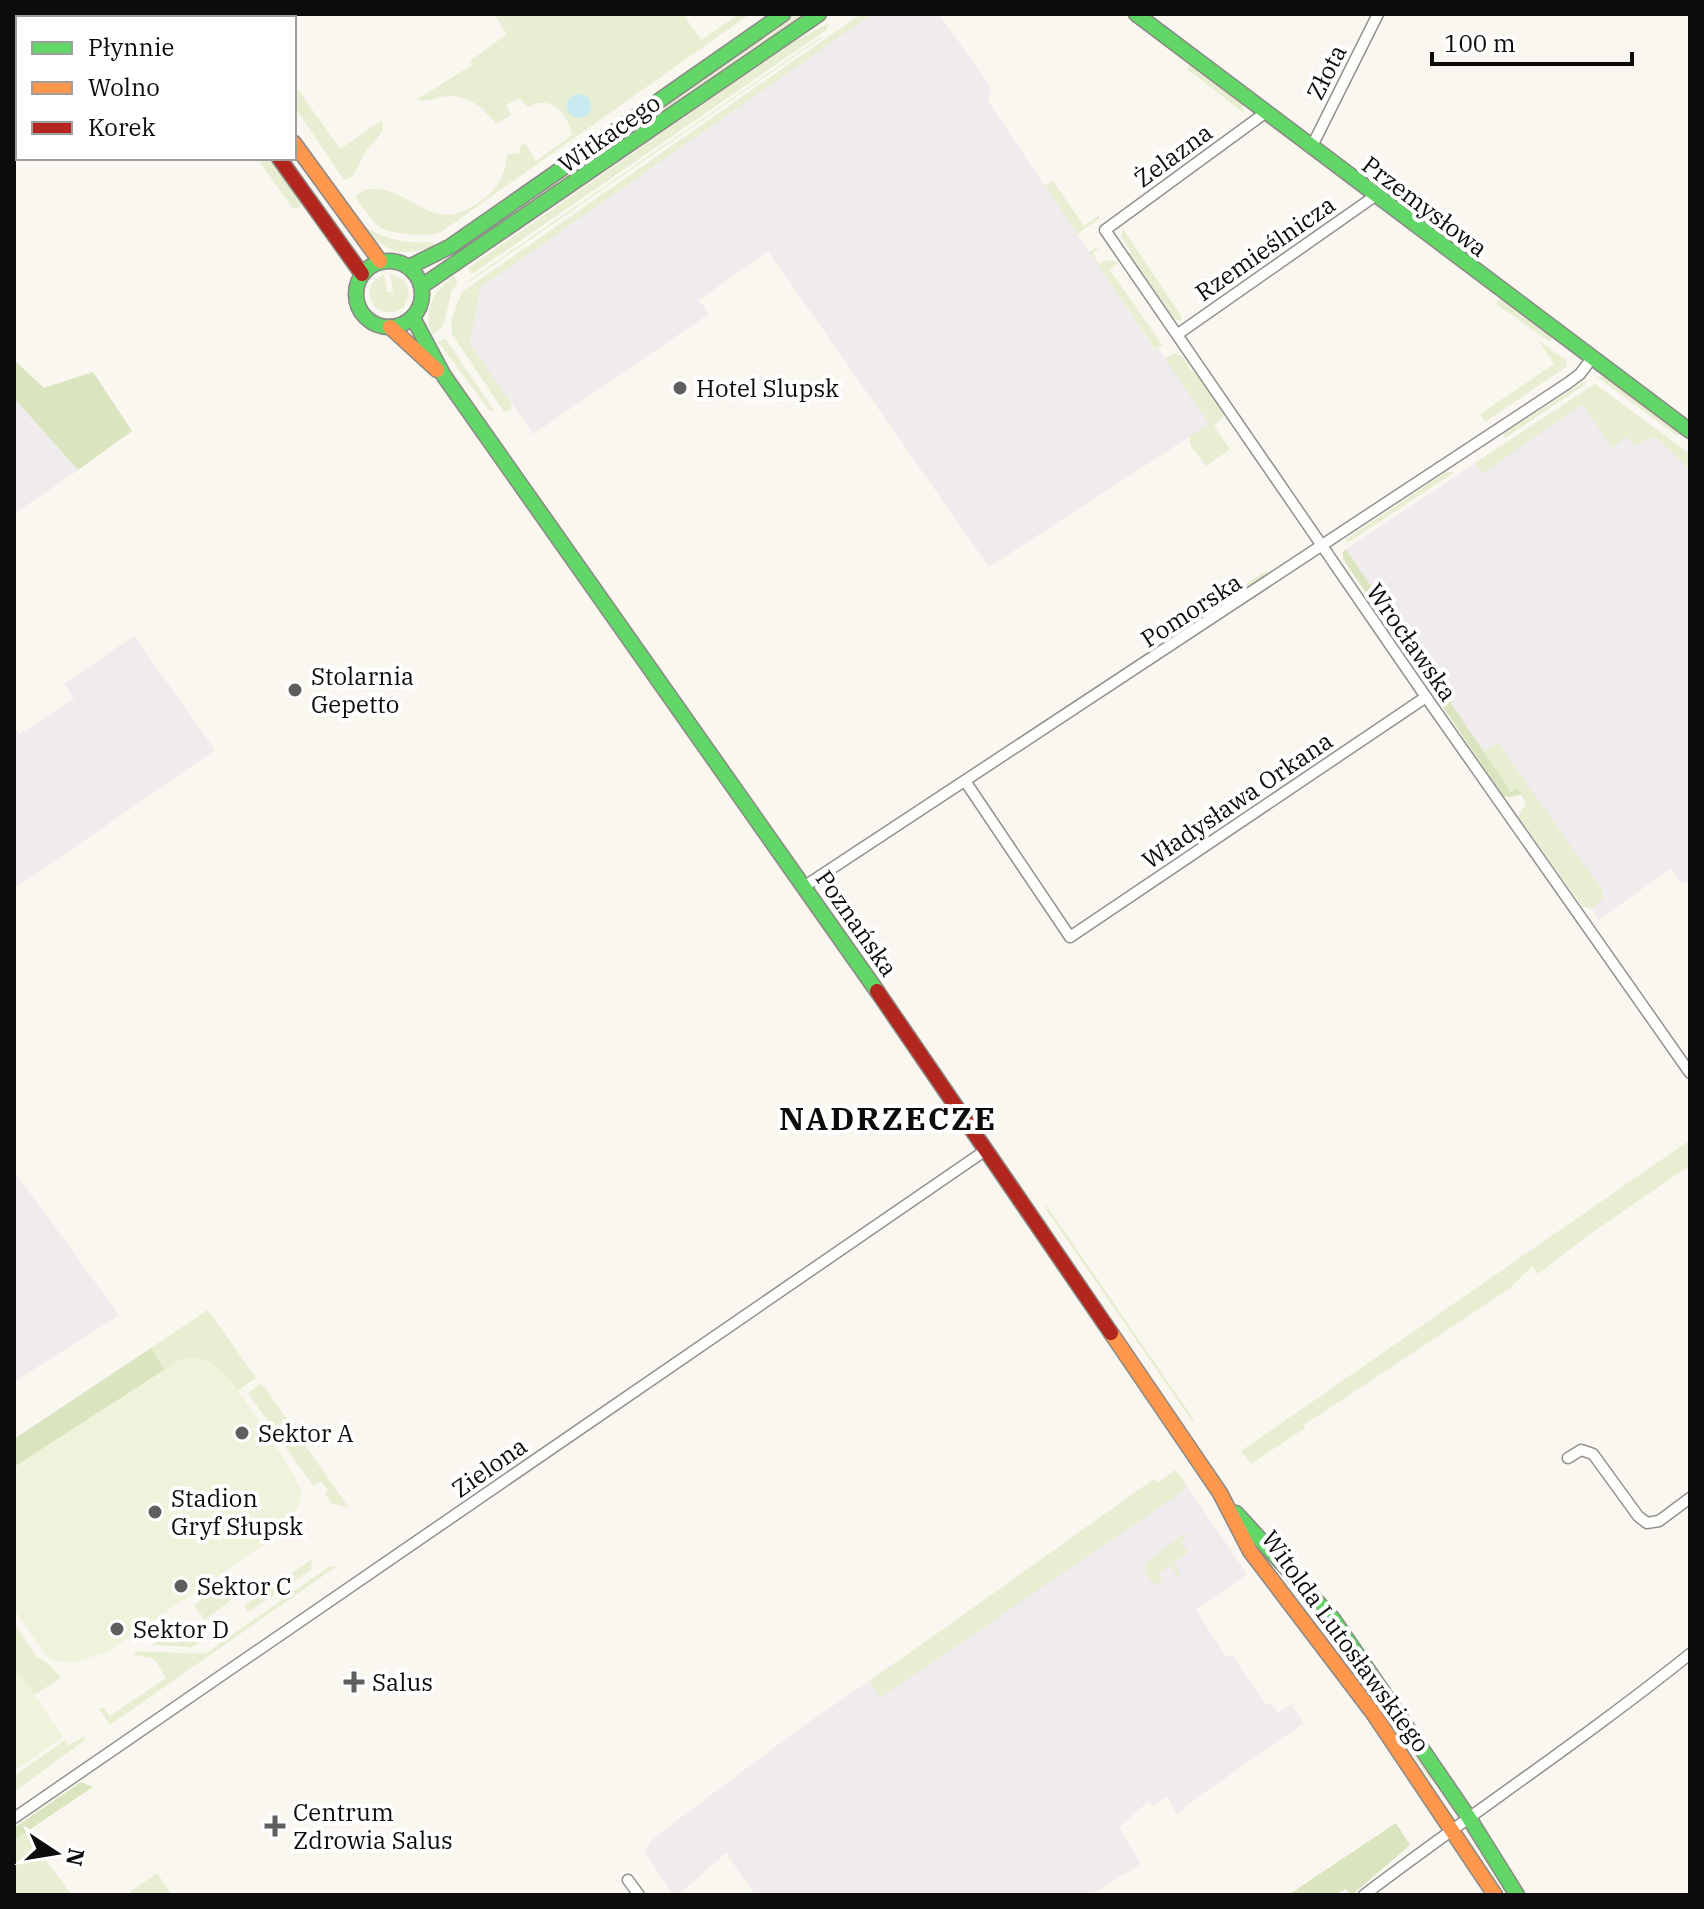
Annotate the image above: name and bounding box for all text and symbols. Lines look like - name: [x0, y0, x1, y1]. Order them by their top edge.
- legend: [16, 16, 296, 160]
- scale bar: [1432, 16, 1632, 66]
- text: 100 m: [1444, 27, 1516, 59]
- text: Płynnie: [88, 31, 174, 63]
- street label: Złota: [1299, 39, 1353, 105]
- text: Wolno: [88, 71, 160, 103]
- street label: Witkacego: [552, 86, 666, 180]
- text: Korek: [88, 111, 155, 143]
- street label: Żelazna: [1128, 116, 1218, 194]
- street label: Przemysłowa: [1356, 148, 1494, 264]
- street label: Rzemieślnicza: [1189, 188, 1341, 308]
- place label: Hotel Slupsk: [696, 372, 839, 404]
- marker: Hotel Slupsk: [671, 379, 689, 397]
- street label: Pomorska: [1135, 566, 1247, 654]
- street label: Wrocławska: [1360, 577, 1464, 707]
- place label: Stolarnia Gepetto: [311, 660, 414, 720]
- marker: Stolarnia Gepetto: [286, 681, 304, 699]
- street label: Władysława Orkana: [1135, 724, 1339, 876]
- street label: Poznańska: [809, 864, 905, 982]
- district label: NADRZECZE: [779, 1097, 997, 1139]
- place label: Sektor A: [258, 1417, 354, 1449]
- marker: Sektor A: [233, 1424, 251, 1442]
- street label: Zielona: [445, 1430, 533, 1504]
- place label: Stadion Gryf Słupsk: [171, 1482, 303, 1542]
- marker: Stadion Gryf Słupsk: [146, 1503, 164, 1521]
- street label: Witolda Lutosławskiego: [1255, 1524, 1437, 1758]
- place label: Sektor C: [197, 1570, 292, 1602]
- marker: Sektor C: [172, 1577, 190, 1595]
- place label: Sektor D: [133, 1613, 229, 1645]
- marker: Sektor D: [108, 1620, 126, 1638]
- place label: Salus: [372, 1666, 433, 1698]
- marker: Salus: [343, 1671, 365, 1693]
- place label: Centrum Zdrowia Salus: [293, 1796, 453, 1856]
- north arrow: [16, 1813, 96, 1893]
- marker: Centrum Zdrowia Salus: [264, 1815, 286, 1837]
- text: N: [60, 1846, 92, 1869]

